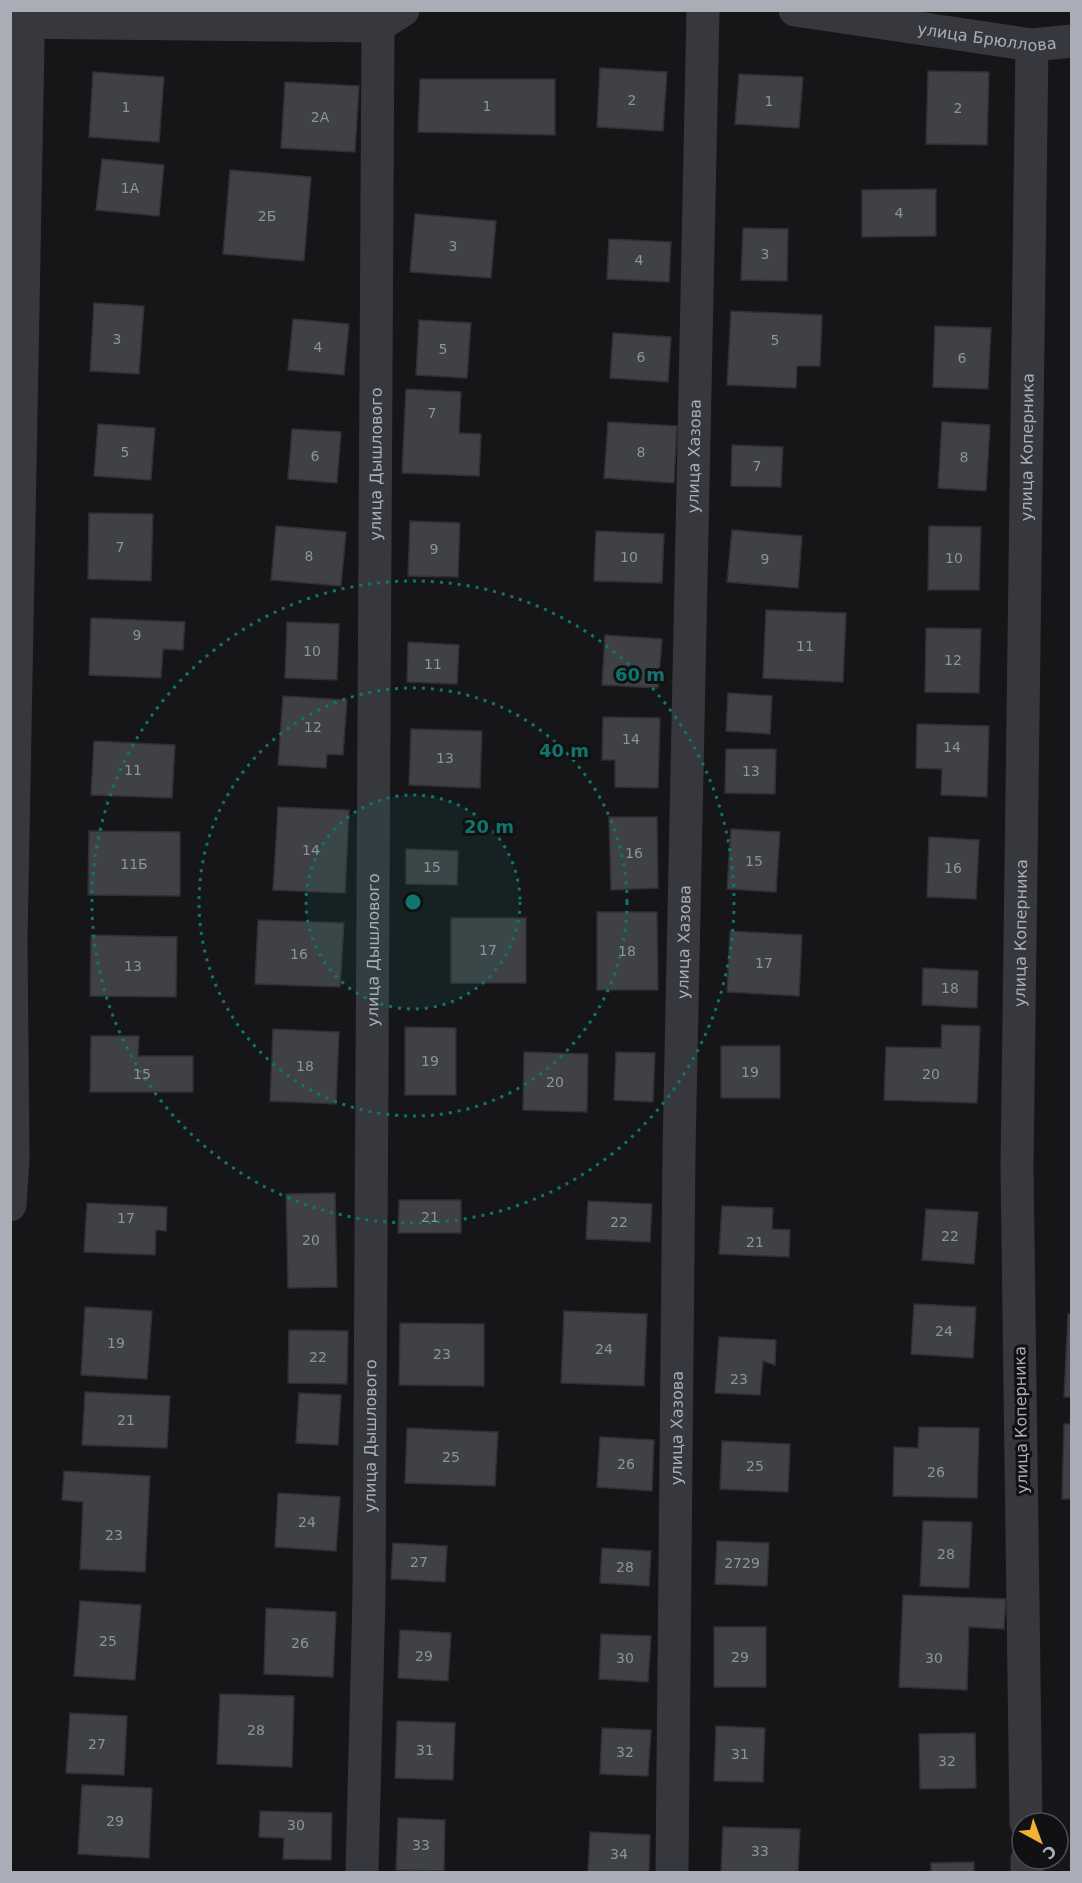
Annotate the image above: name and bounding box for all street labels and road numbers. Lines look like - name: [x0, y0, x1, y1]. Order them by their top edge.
- street label: улица Брюллова: [916, 19, 1057, 55]
- street label: улица Коперника: [1016, 373, 1037, 521]
- street label: улица Дышлового: [366, 387, 385, 541]
- street label: улица Хазова: [683, 399, 704, 513]
- street label: улица Коперника: [1010, 859, 1031, 1007]
- street label: улица Дышлового: [363, 873, 383, 1027]
- street label: улица Хазова: [673, 885, 694, 999]
- street label: улица Коперника: [1010, 1346, 1032, 1494]
- street label: улица Дышлового: [360, 1359, 380, 1513]
- street label: улица Хазова: [666, 1371, 686, 1485]

